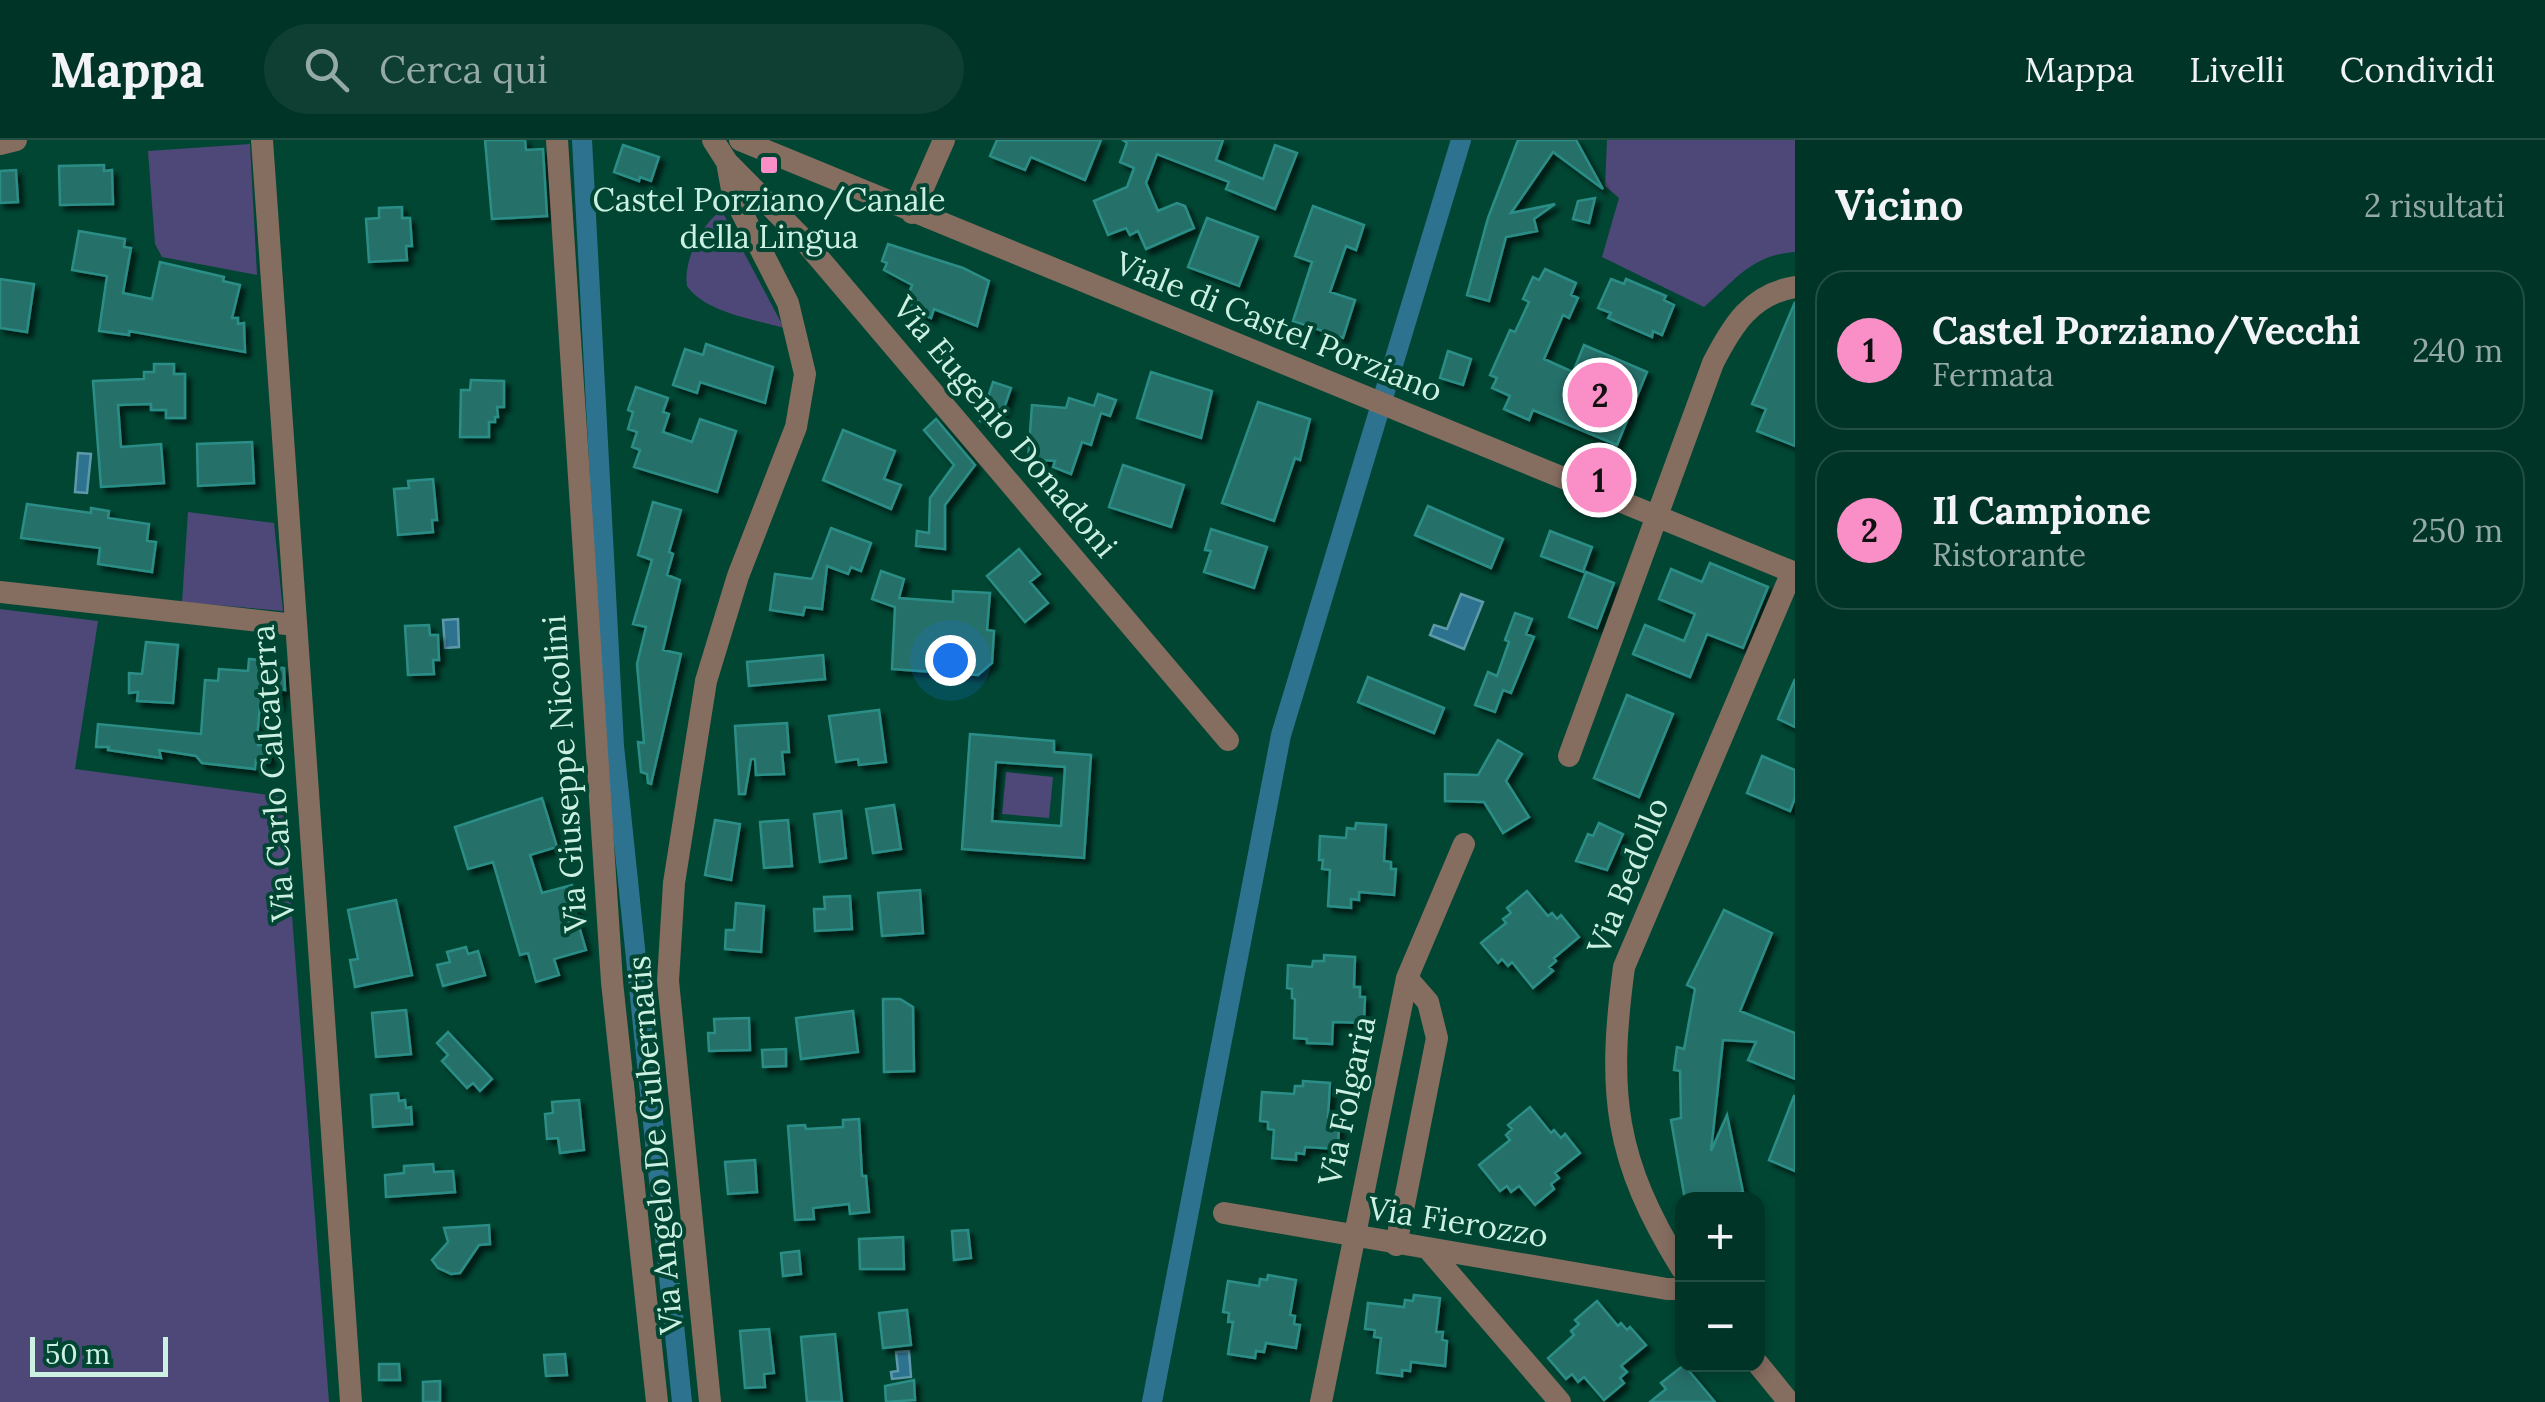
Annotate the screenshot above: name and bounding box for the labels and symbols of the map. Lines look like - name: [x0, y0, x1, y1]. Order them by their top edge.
- marker: Castel Porziano/Canale della Lingua: [758, 154, 780, 176]
- place label: Castel Porziano/Canale della Lingua: [593, 179, 946, 257]
- street label: Viale di Castel Porziano: [1109, 242, 1449, 411]
- street label: Via Eugenio Donadoni: [884, 287, 1127, 566]
- pin: 2: [1568, 358, 1632, 432]
- pin: 1: [1566, 442, 1632, 518]
- street label: Via Giuseppe Nicolini: [533, 614, 596, 935]
- street label: Via Carlo Calcaterra: [242, 623, 303, 924]
- your location: [925, 635, 976, 686]
- street label: Via Bedollo: [1577, 791, 1678, 961]
- street label: Via Angelo De Gubernatis: [618, 954, 692, 1337]
- street label: Via Folgaria: [1308, 1012, 1384, 1190]
- street label: Via Fierozzo: [1364, 1187, 1551, 1256]
- scale bar: [30, 1332, 168, 1376]

